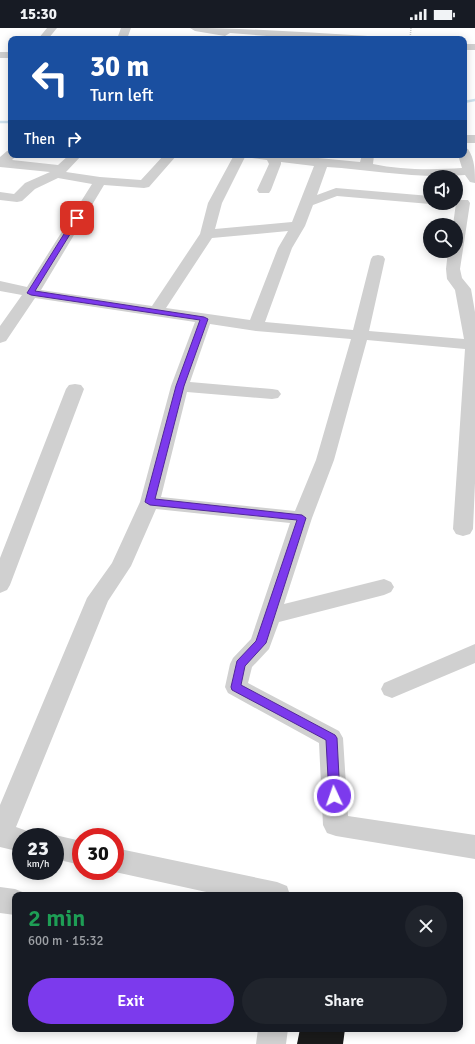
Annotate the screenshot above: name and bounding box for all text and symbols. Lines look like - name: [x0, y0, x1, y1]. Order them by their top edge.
- text: 15:30: [20, 5, 57, 23]
- text: 30 m: [90, 50, 149, 84]
- icon: left: [24, 52, 76, 104]
- text: Turn left: [90, 84, 153, 106]
- icon: right: [63, 128, 85, 150]
- text: Then: [24, 130, 55, 148]
- map controls: [423, 170, 463, 258]
- button: sound: [423, 170, 463, 210]
- pin: [60, 201, 94, 235]
- icon: arrive: [66, 207, 88, 229]
- button: search: [423, 218, 463, 258]
- position arrow: [313, 775, 355, 817]
- speed limit sign: 30: [72, 828, 124, 880]
- text: 23: [27, 836, 49, 861]
- text: km/h: [27, 858, 49, 870]
- text: 2 min: [28, 903, 85, 933]
- button: close: [405, 905, 447, 947]
- text: 600 m · 15:32: [28, 933, 104, 949]
- button: Exit: [28, 978, 234, 1024]
- button: Share: [242, 978, 447, 1024]

